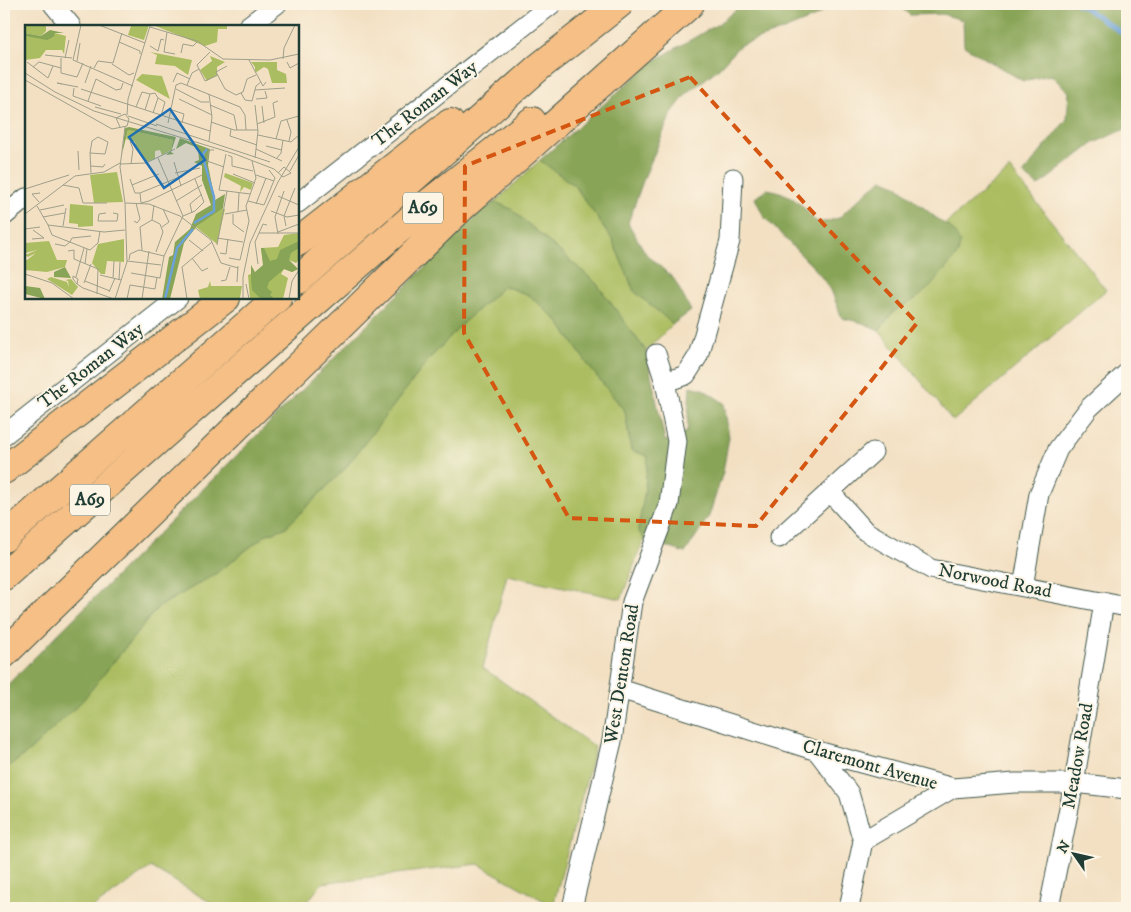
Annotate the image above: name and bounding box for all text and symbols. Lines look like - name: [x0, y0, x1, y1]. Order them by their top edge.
- inset map: [25, 25, 299, 299]
- street label: The Roman Way: [368, 55, 483, 152]
- road number: A69: [403, 192, 443, 224]
- street label: The Roman Way: [34, 317, 149, 414]
- road number: A69: [70, 484, 110, 516]
- street label: Norwood Road: [936, 559, 1054, 603]
- street label: West Denton Road: [599, 602, 644, 747]
- street label: Meadow Road: [1057, 701, 1099, 811]
- street label: Claremont Avenue: [800, 735, 940, 795]
- north arrow: [1048, 830, 1098, 880]
- text: N: [1053, 837, 1075, 857]

